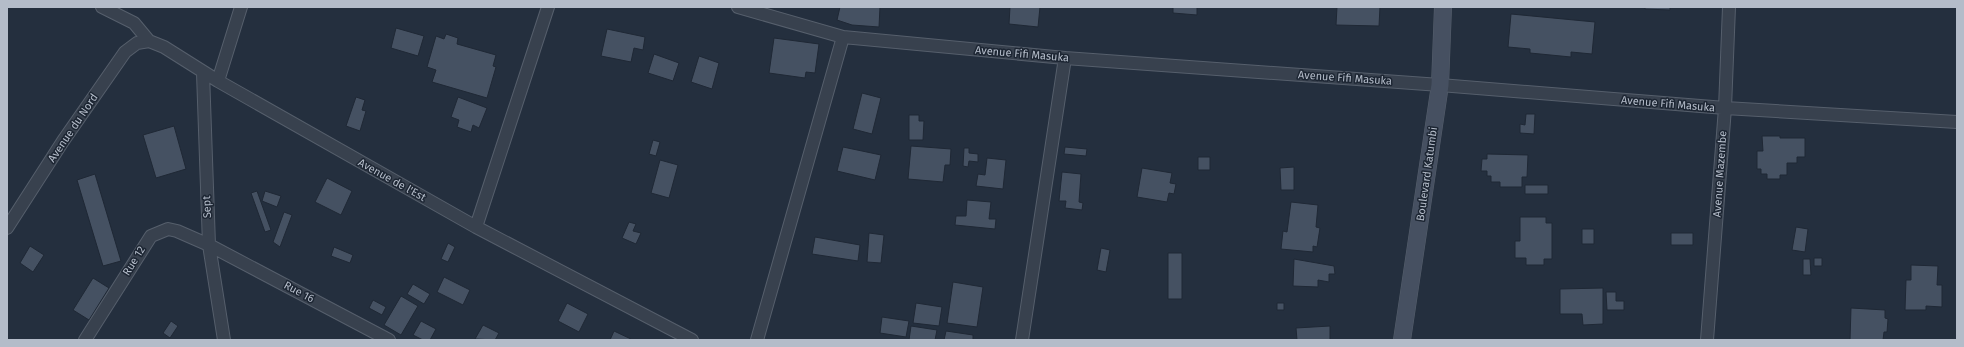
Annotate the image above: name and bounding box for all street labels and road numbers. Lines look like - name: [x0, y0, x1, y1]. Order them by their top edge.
- street label: Avenue Fifi Masuka: [975, 43, 1069, 65]
- street label: Avenue Fifi Masuka: [1298, 68, 1392, 88]
- street label: Avenue du Nord: [45, 91, 101, 165]
- street label: Avenue Fifi Masuka: [1621, 93, 1715, 115]
- street label: Boulevard Katumbi: [1414, 126, 1440, 222]
- street label: Avenue Mazembe: [1710, 130, 1730, 218]
- street label: Avenue de l'Est: [356, 156, 428, 204]
- street label: Sept: [200, 196, 214, 218]
- street label: Rue 12: [120, 244, 148, 278]
- street label: Rue 16: [282, 279, 317, 305]

